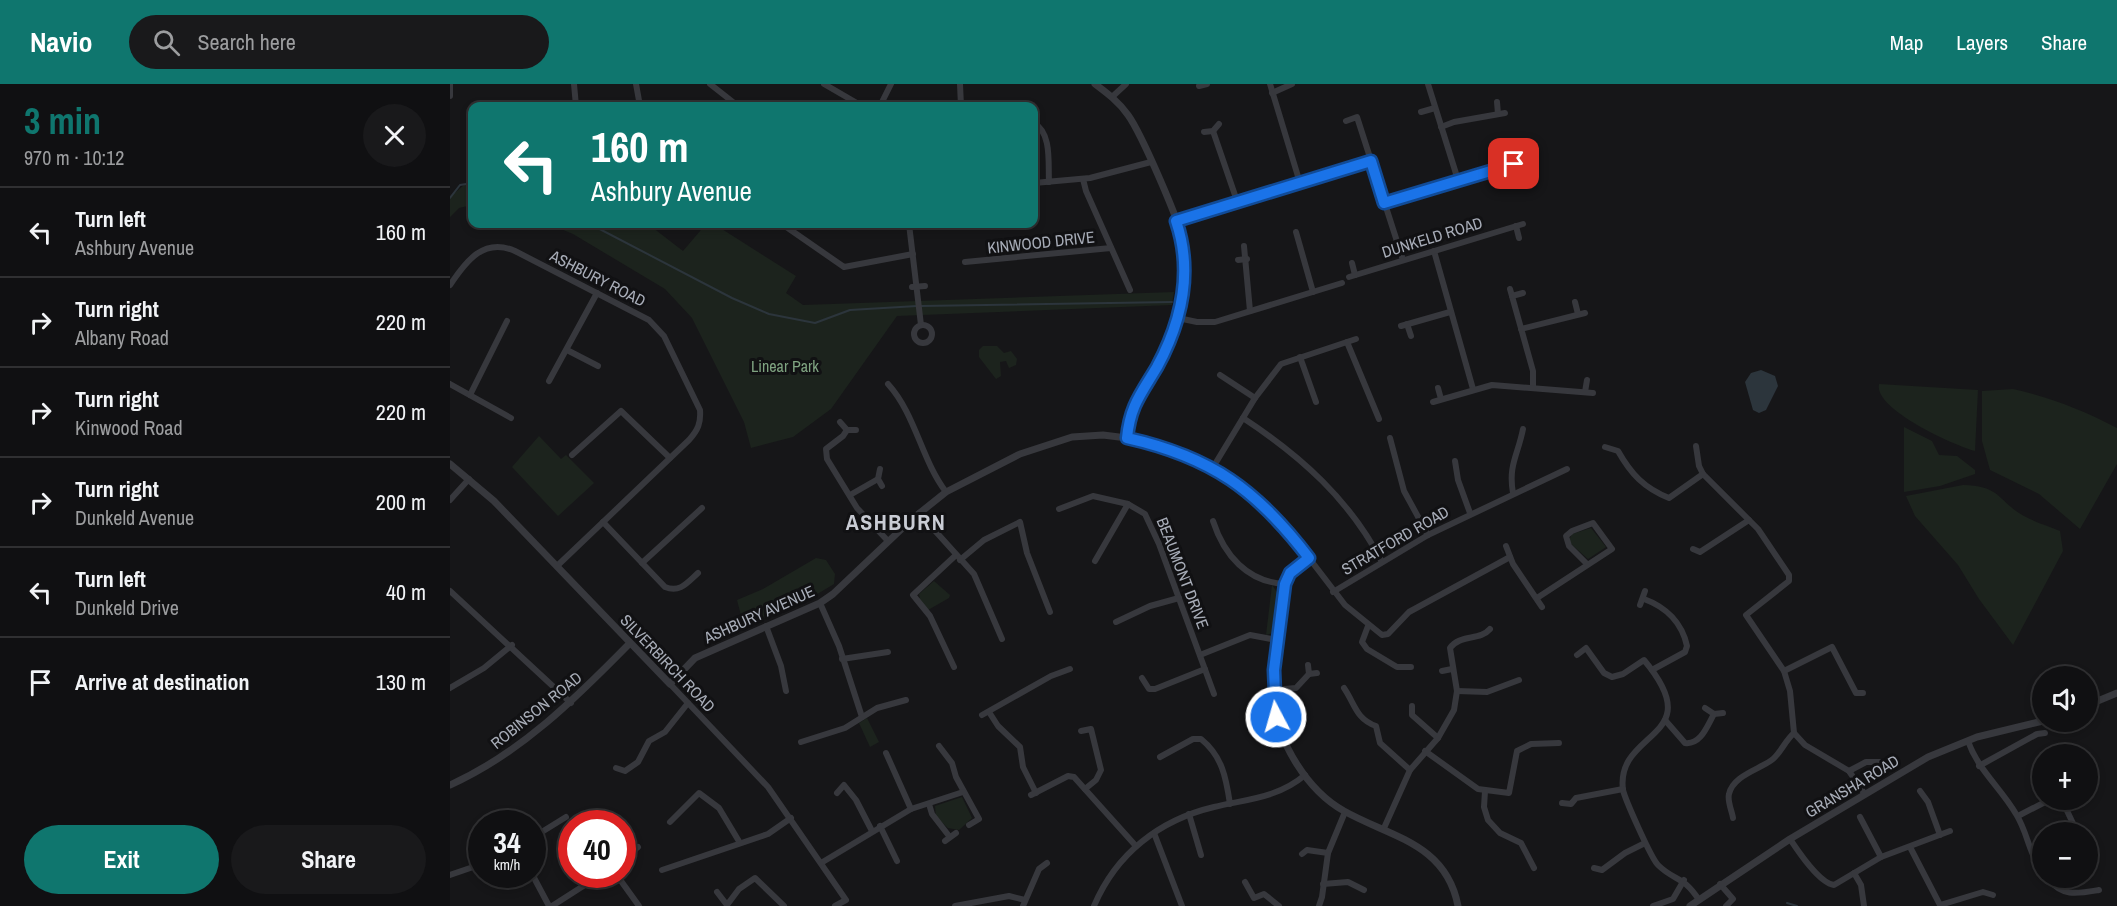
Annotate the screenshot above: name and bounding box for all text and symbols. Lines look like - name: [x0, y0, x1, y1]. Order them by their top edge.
- search box: [129, 15, 549, 69]
- text: Navio: [30, 23, 93, 61]
- icon: search: [150, 26, 183, 59]
- text: Search here: [198, 27, 296, 57]
- text: Map: [1890, 28, 1923, 57]
- text: Layers: [1956, 28, 2008, 57]
- text: Share: [2041, 28, 2087, 57]
- text: 3 min: [24, 97, 101, 145]
- button: close: [363, 104, 426, 167]
- text: 160 m: [591, 119, 689, 175]
- icon: left: [492, 126, 570, 204]
- pin: [1488, 138, 1539, 189]
- text: 970 m · 10:12: [24, 144, 124, 171]
- icon: arrive: [1497, 147, 1530, 180]
- text: Ashbury Avenue: [591, 173, 752, 209]
- text: Turn left: [75, 204, 146, 234]
- street label: DUNKELD ROAD: [1379, 211, 1485, 263]
- icon: left: [24, 216, 57, 249]
- text: 160 m: [376, 217, 426, 247]
- street label: KINWOOD DRIVE: [986, 225, 1096, 259]
- text: Ashbury Avenue: [75, 234, 194, 261]
- street label: ASHBURY ROAD: [546, 244, 650, 312]
- text: Turn right: [75, 294, 159, 324]
- icon: right: [24, 306, 57, 339]
- text: 220 m: [376, 307, 426, 337]
- text: Albany Road: [75, 324, 169, 351]
- park label: Linear Park: [751, 355, 819, 377]
- text: Turn right: [75, 384, 159, 414]
- icon: right: [24, 396, 57, 429]
- text: 220 m: [376, 397, 426, 427]
- text: Kinwood Road: [75, 414, 183, 441]
- text: Turn right: [75, 474, 159, 504]
- icon: right: [24, 486, 57, 519]
- text: 200 m: [376, 487, 426, 517]
- street label: STRATFORD ROAD: [1337, 500, 1453, 580]
- text: Dunkeld Avenue: [75, 504, 194, 531]
- district label: ASHBURN: [846, 507, 946, 537]
- street label: BEAUMONT DRIVE: [1152, 514, 1214, 632]
- text: Turn left: [75, 564, 146, 594]
- icon: left: [24, 576, 57, 609]
- text: 40 m: [386, 577, 426, 607]
- street label: ASHBURY AVENUE: [699, 580, 818, 649]
- text: Dunkeld Drive: [75, 594, 179, 621]
- street label: SILVERBIRCH ROAD: [616, 609, 720, 717]
- icon: arrive: [24, 666, 57, 699]
- street label: ROBINSON ROAD: [486, 666, 586, 754]
- map controls: [2032, 666, 2098, 888]
- button: sound: [2032, 666, 2098, 732]
- text: Arrive at destination: [75, 667, 249, 697]
- text: 130 m: [376, 667, 426, 697]
- position arrow: [1244, 685, 1308, 749]
- button: +: [2032, 744, 2098, 810]
- street label: GRANSHA ROAD: [1801, 749, 1903, 823]
- speed limit sign: 40: [558, 810, 636, 888]
- text: 34: [493, 822, 521, 862]
- button: −: [2032, 822, 2098, 888]
- button: Exit: [24, 825, 219, 894]
- button: Share: [231, 825, 426, 894]
- text: km/h: [494, 854, 520, 875]

